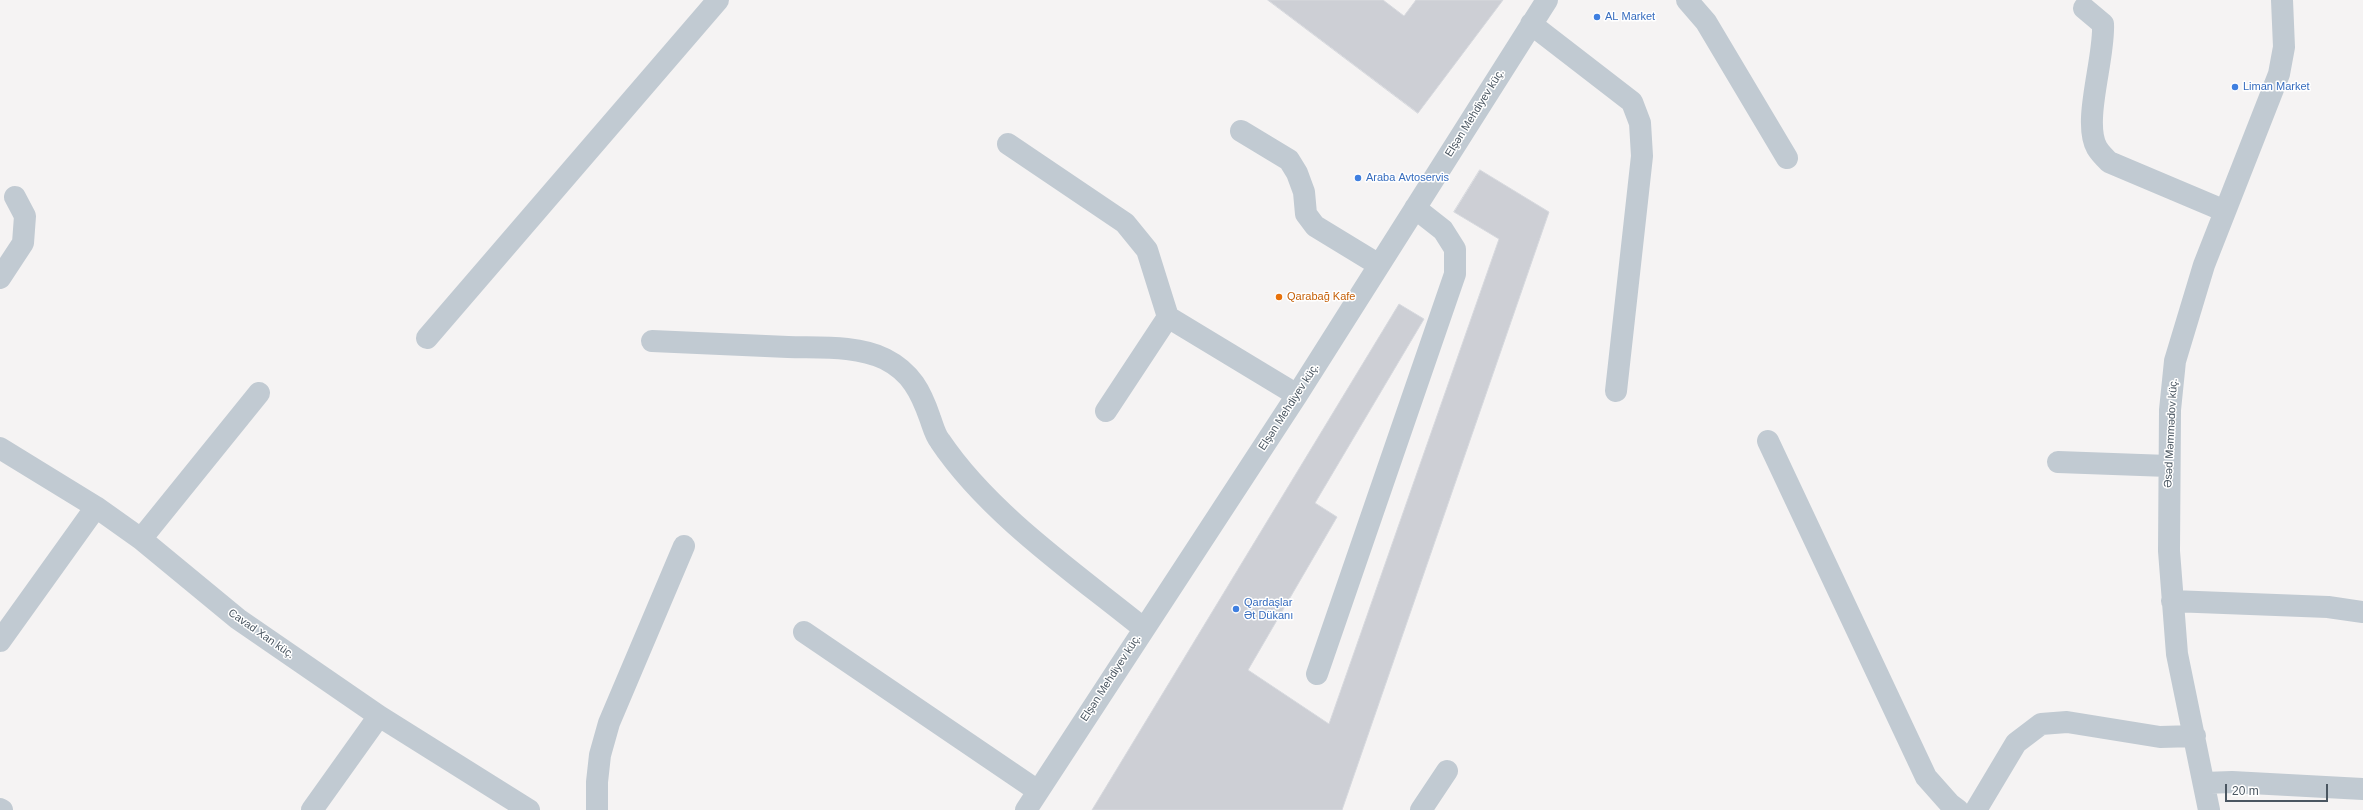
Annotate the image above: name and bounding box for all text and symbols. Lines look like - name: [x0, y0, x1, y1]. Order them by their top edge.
- place label: AL Market: [1605, 10, 1655, 24]
- marker: AL Market: [1592, 12, 1602, 22]
- street label: Elşən Mehdiyev küç.: [1443, 67, 1507, 159]
- place label: Liman Market: [2243, 80, 2310, 94]
- marker: Liman Market: [2230, 82, 2240, 92]
- place label: Araba Avtoservis: [1366, 171, 1449, 185]
- marker: Araba Avtoservis: [1353, 173, 1363, 183]
- place label: Qarabağ Kafe: [1287, 290, 1355, 304]
- marker: Qarabağ Kafe: [1274, 292, 1284, 302]
- street label: Elşən Mehdiyev küç.: [1256, 361, 1322, 453]
- street label: Əsəd Məmmədov küç.: [2162, 378, 2180, 488]
- place label: Qardaşlar Ət Dükanı: [1244, 596, 1293, 622]
- marker: Qardaşlar Ət Dükanı: [1231, 604, 1241, 614]
- street label: Cavad Xan küç.: [225, 606, 297, 662]
- street label: Elşən Mehdiyev küç.: [1078, 632, 1144, 724]
- scale bar: [2227, 776, 2330, 802]
- text: 20 m: [2232, 784, 2259, 798]

